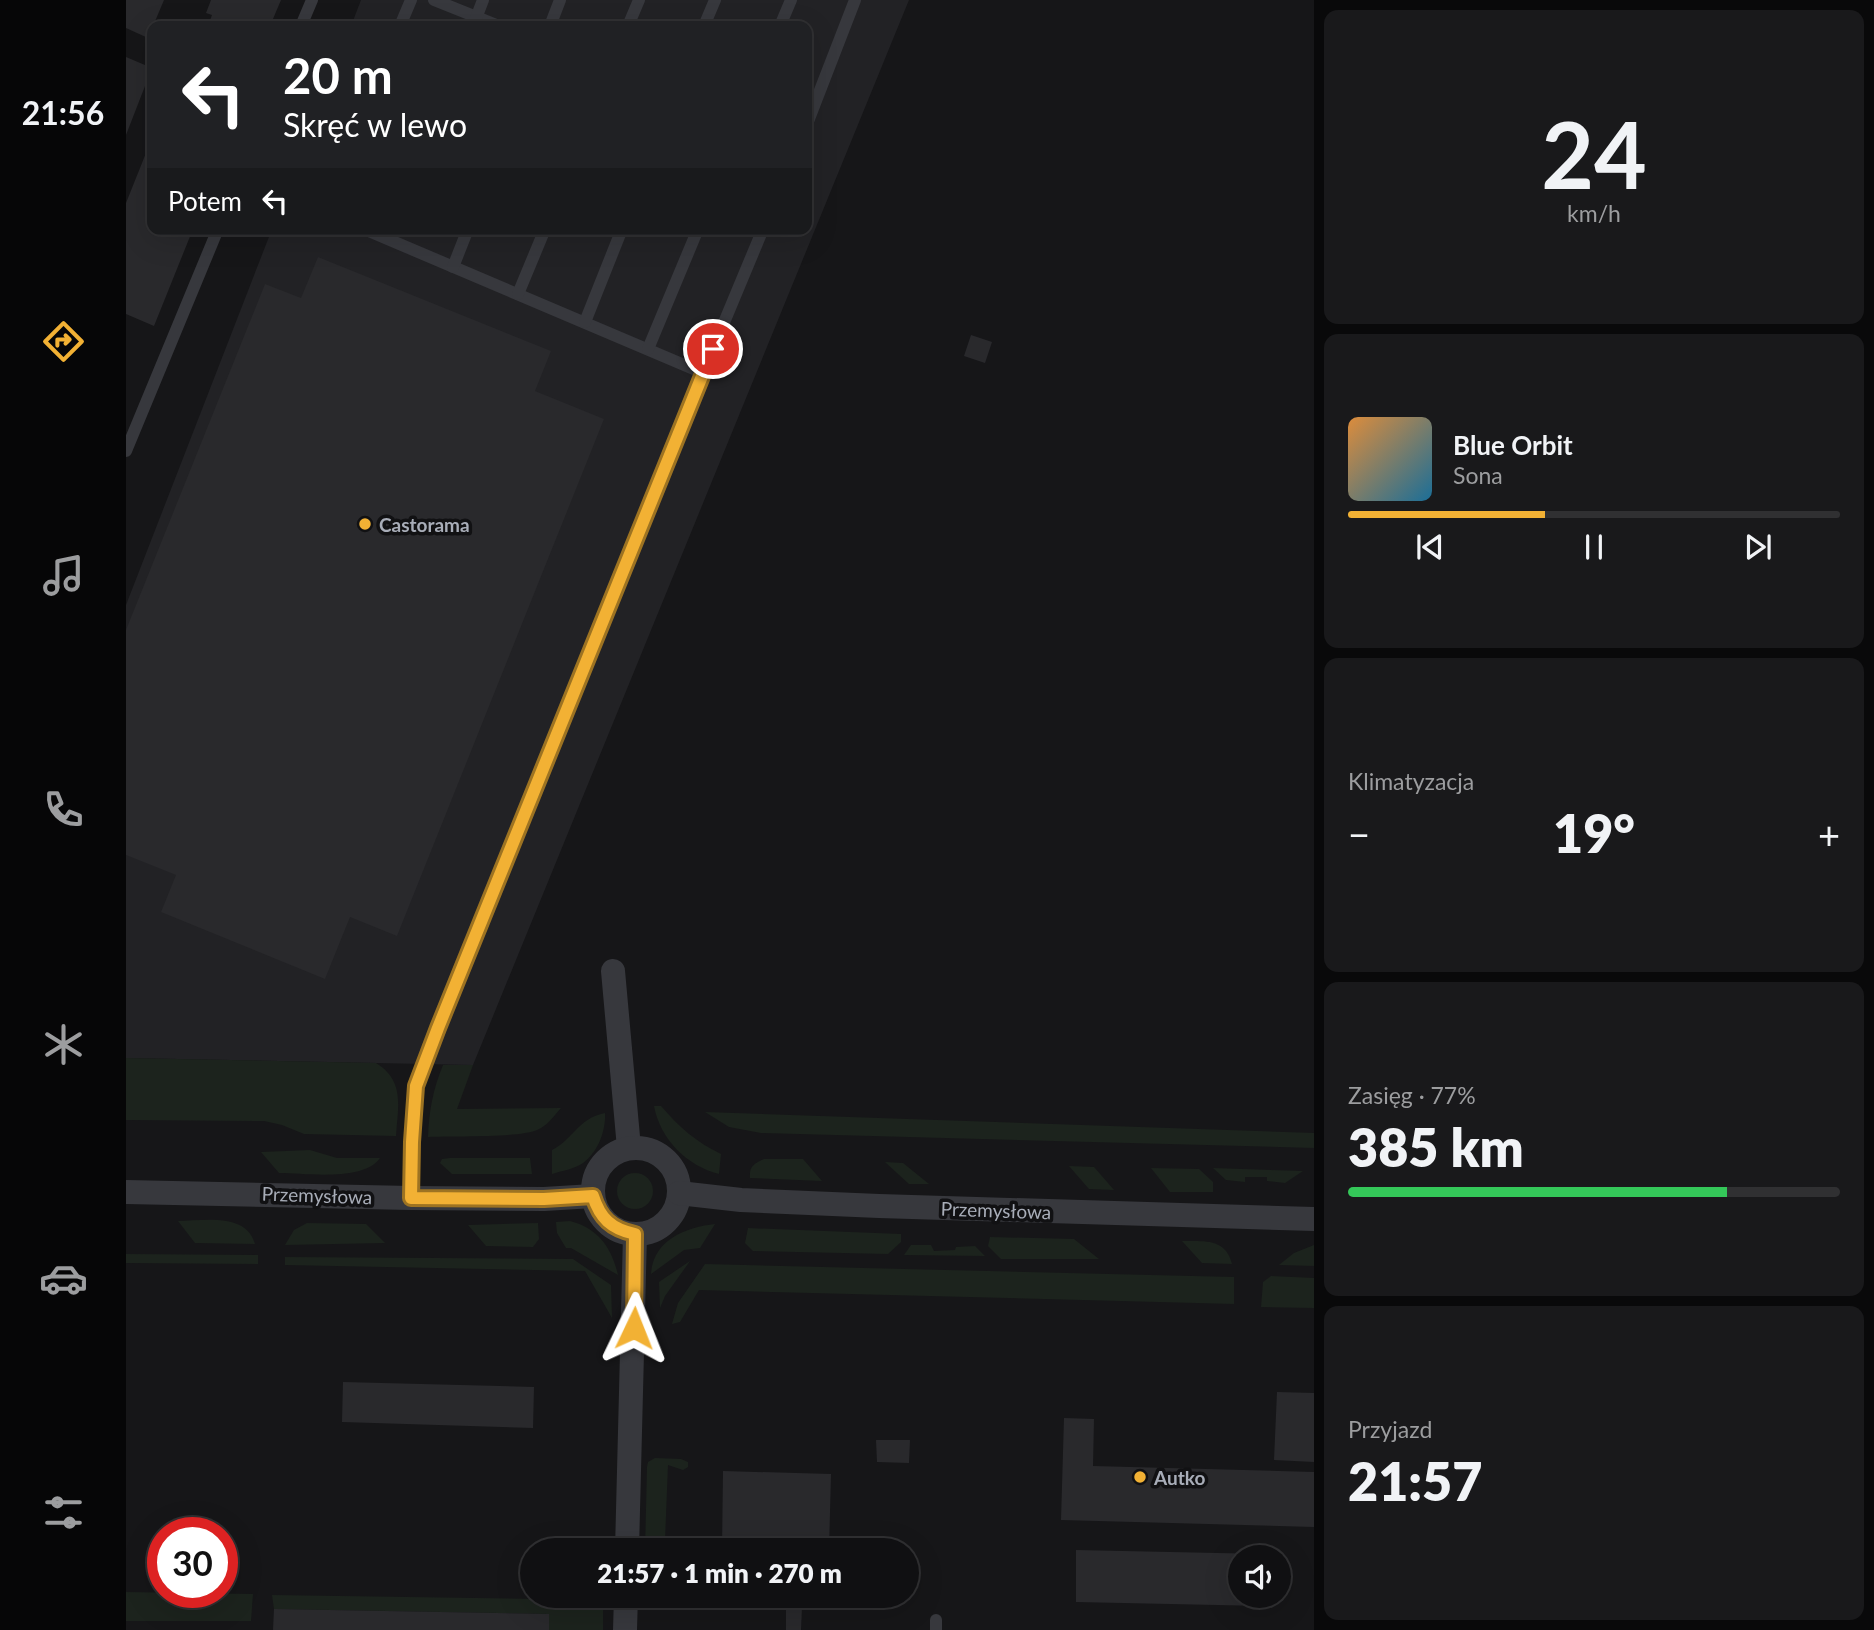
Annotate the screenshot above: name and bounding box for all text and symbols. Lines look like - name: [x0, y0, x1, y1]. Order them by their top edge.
- text: 20 m: [283, 46, 393, 104]
- icon: left: [168, 49, 259, 140]
- text: 21:56: [22, 93, 104, 132]
- text: 24: [1541, 99, 1647, 208]
- text: Skręć w lewo: [283, 105, 467, 144]
- icon: left: [256, 182, 294, 220]
- text: Potem: [168, 185, 242, 217]
- text: km/h: [1567, 199, 1621, 227]
- icon: directions: [39, 317, 88, 366]
- pin: [683, 319, 743, 379]
- icon: arrive: [694, 330, 732, 368]
- text: Blue Orbit: [1453, 429, 1573, 461]
- text: Sona: [1453, 461, 1503, 489]
- place label: Castorama: [379, 513, 470, 536]
- marker: Castorama: [357, 516, 373, 532]
- icon: previous: [1411, 528, 1449, 566]
- icon: pause: [1575, 528, 1613, 566]
- icon: next: [1739, 528, 1777, 566]
- icon: music: [39, 551, 88, 600]
- text: Klimatyzacja: [1348, 767, 1474, 795]
- icon: phone: [39, 785, 88, 834]
- text: 19°: [1553, 802, 1635, 864]
- text: −: [1348, 811, 1370, 857]
- text: +: [1818, 811, 1840, 857]
- icon: climate: [39, 1020, 88, 1069]
- text: Zasięg · 77%: [1348, 1081, 1476, 1109]
- text: 385 km: [1348, 1116, 1524, 1178]
- street label: Przemysłowa: [261, 1182, 373, 1208]
- street label: Przemysłowa: [940, 1197, 1052, 1223]
- icon: car: [39, 1254, 88, 1303]
- position arrow: [597, 1291, 671, 1365]
- text: Przyjazd: [1348, 1415, 1432, 1443]
- text: 21:57: [1348, 1450, 1482, 1512]
- place label: Autko: [1153, 1466, 1205, 1489]
- marker: Autko: [1132, 1469, 1148, 1485]
- icon: filters: [39, 1488, 88, 1537]
- speed limit sign: 30: [147, 1517, 238, 1608]
- map controls: [1228, 1545, 1291, 1608]
- button: sound: [1228, 1545, 1291, 1608]
- text: 21:57 · 1 min · 270 m: [597, 1557, 842, 1589]

